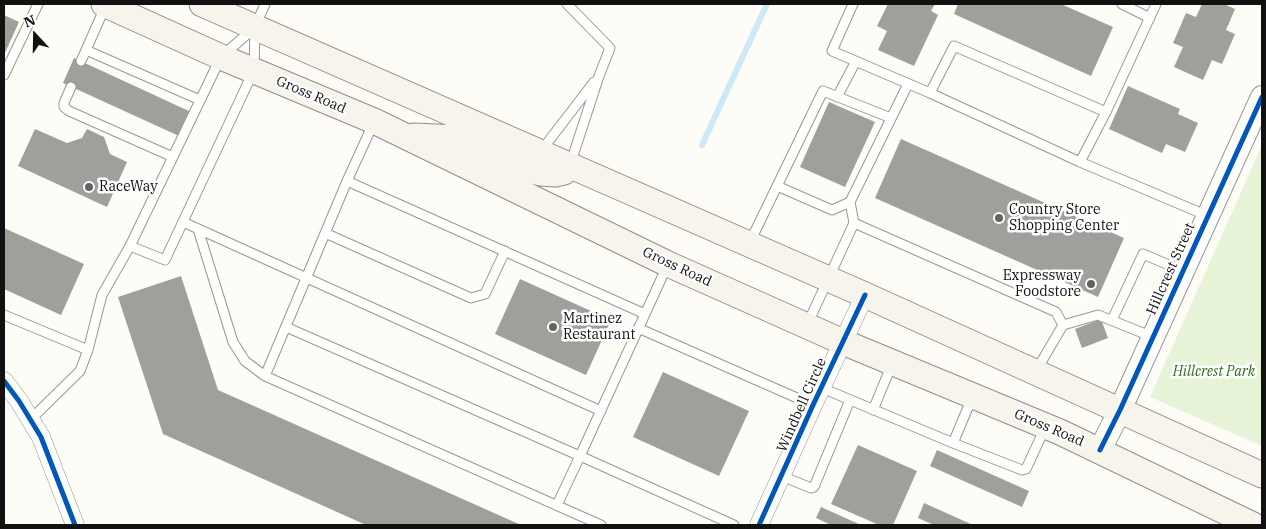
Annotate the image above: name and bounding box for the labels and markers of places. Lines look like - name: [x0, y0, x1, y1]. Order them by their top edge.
- place label: RaceWay: [99, 179, 158, 195]
- marker: RaceWay: [83, 181, 95, 193]
- place label: Country Store Shopping Center: [1009, 202, 1119, 234]
- marker: Country Store Shopping Center: [993, 212, 1005, 224]
- place label: Expressway Foodstore: [1003, 268, 1081, 300]
- marker: Expressway Foodstore: [1085, 278, 1097, 290]
- place label: Martinez Restaurant: [563, 311, 635, 344]
- marker: Martinez Restaurant: [547, 321, 559, 333]

